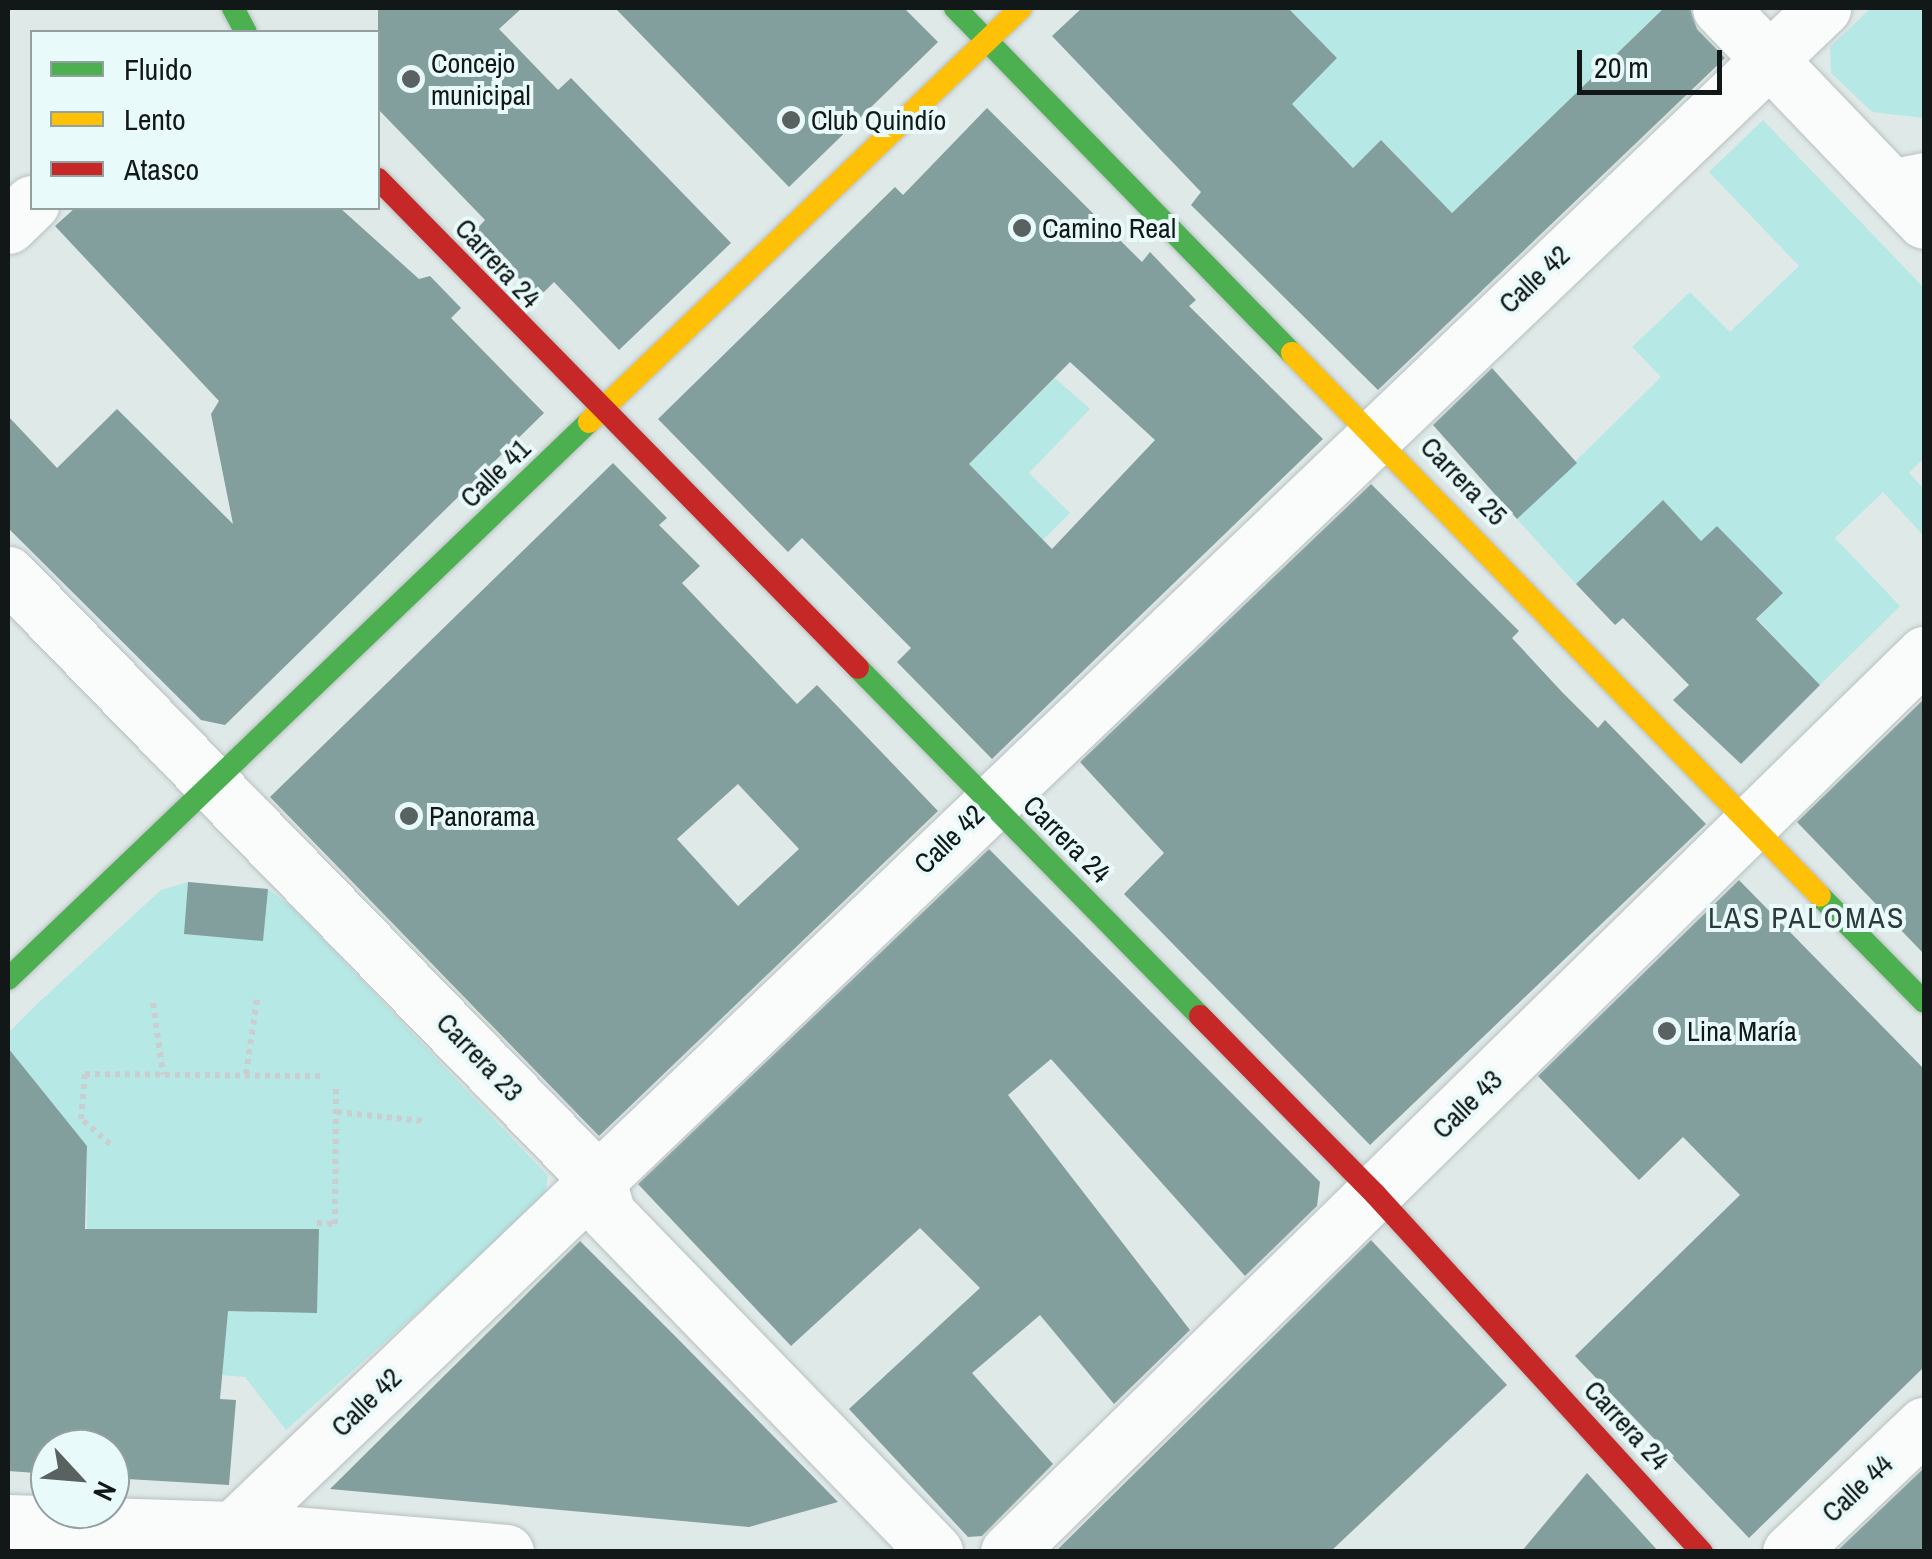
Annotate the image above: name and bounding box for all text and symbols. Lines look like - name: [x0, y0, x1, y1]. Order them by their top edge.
- legend: [30, 30, 380, 210]
- scale bar: [1582, 30, 1727, 92]
- place label: Concejo municipal: [431, 46, 531, 112]
- text: 20 m: [1594, 47, 1649, 87]
- text: Fluido: [124, 49, 192, 89]
- marker: Concejo municipal: [400, 68, 422, 90]
- text: Lento: [124, 99, 186, 139]
- place label: Club Quindío: [811, 103, 946, 137]
- marker: Club Quindío: [780, 109, 802, 131]
- text: Atasco: [124, 149, 199, 189]
- street label: Carrera 24: [448, 211, 548, 315]
- place label: Camino Real: [1042, 211, 1176, 245]
- marker: Camino Real: [1011, 217, 1033, 239]
- street label: Calle 42: [1492, 238, 1576, 320]
- street label: Carrera 25: [1414, 430, 1514, 532]
- street label: Calle 41: [453, 432, 537, 514]
- street label: Carrera 24: [1016, 788, 1118, 890]
- street label: Calle 42: [907, 798, 991, 880]
- place label: Panorama: [429, 799, 535, 833]
- marker: Panorama: [398, 805, 420, 827]
- district label: LAS PALOMAS: [1708, 899, 1906, 935]
- street label: Carrera 23: [430, 1006, 530, 1108]
- place label: Lina María: [1687, 1014, 1797, 1048]
- marker: Lina María: [1656, 1020, 1678, 1042]
- street label: Calle 43: [1425, 1063, 1509, 1145]
- street label: Calle 42: [324, 1361, 408, 1443]
- street label: Carrera 24: [1577, 1373, 1677, 1477]
- north arrow: [30, 1429, 130, 1529]
- street label: Calle 44: [1815, 1447, 1899, 1529]
- text: N: [84, 1475, 126, 1507]

